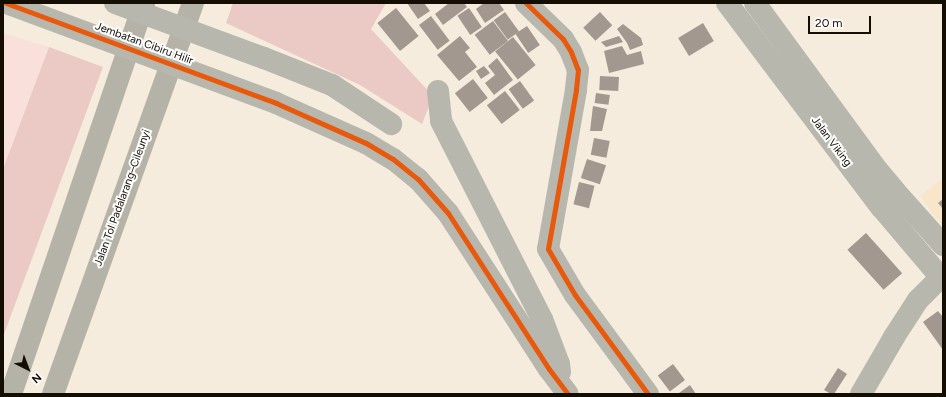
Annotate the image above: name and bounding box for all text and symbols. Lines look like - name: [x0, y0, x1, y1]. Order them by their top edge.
- scale bar: [810, 8, 873, 34]
- text: 20 m: [815, 16, 843, 30]
- street label: Jembatan Cibiru Hilir: [93, 20, 195, 68]
- street label: Jalan Viking: [808, 115, 854, 169]
- street label: Jalan Tol Padalarang–Cileunyi: [92, 128, 154, 268]
- north arrow: [8, 349, 48, 389]
- text: N: [29, 371, 44, 386]

